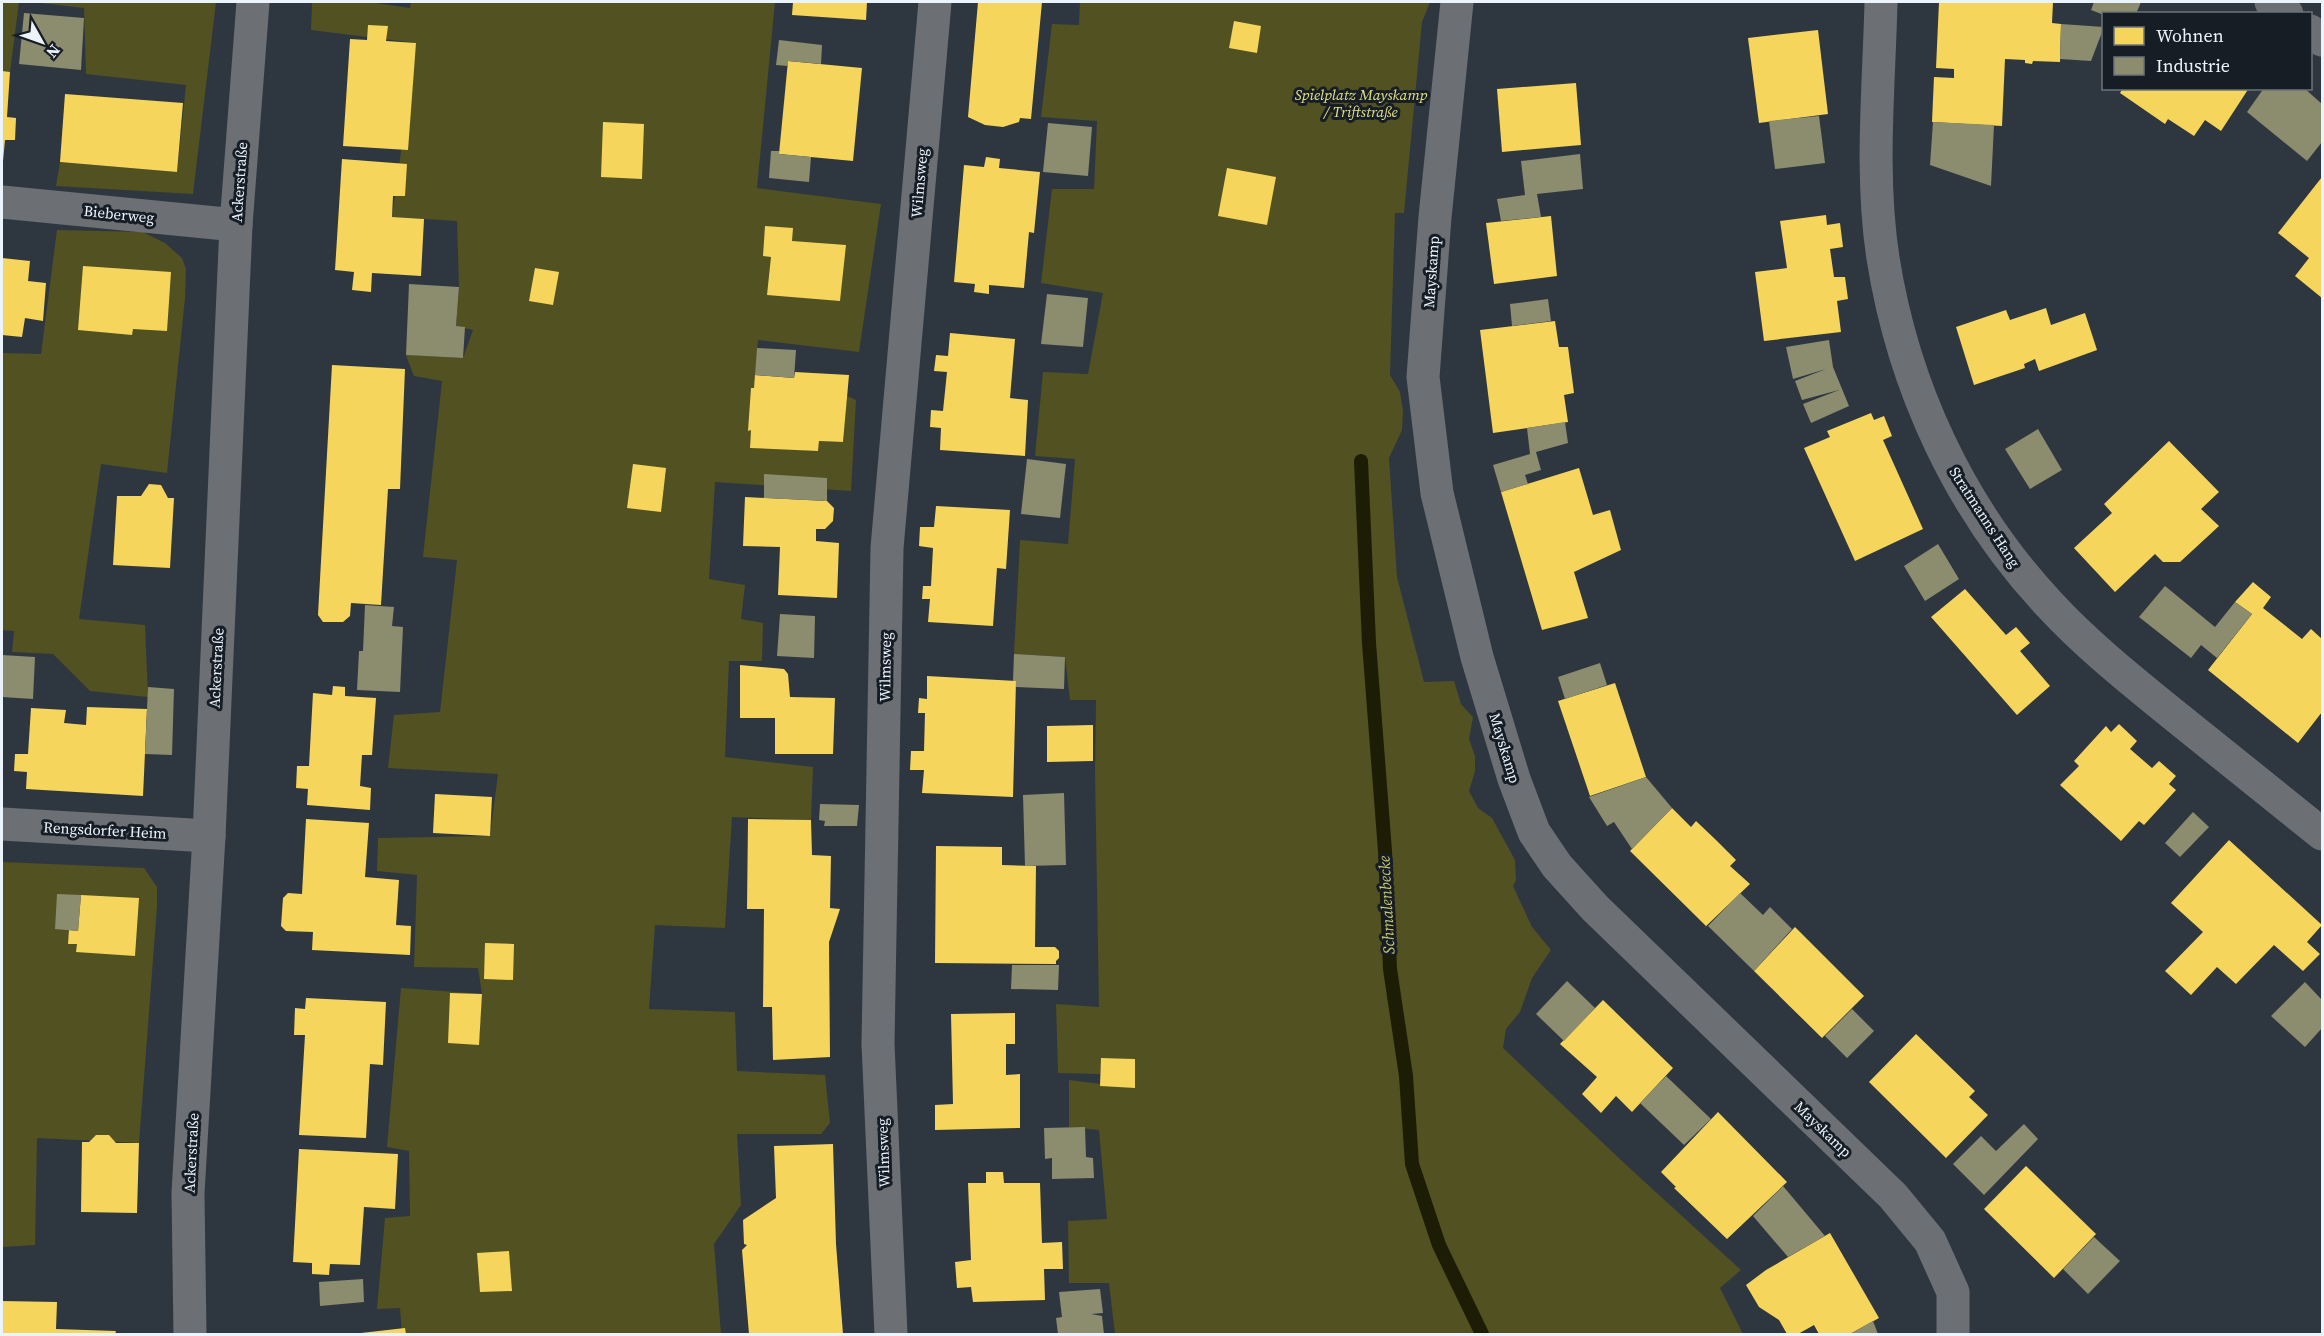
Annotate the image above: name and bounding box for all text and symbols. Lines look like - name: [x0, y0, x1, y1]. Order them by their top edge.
- north arrow: [12, 12, 72, 72]
- legend: [2102, 12, 2312, 90]
- text: Wohnen: [2156, 23, 2224, 48]
- text: N: [41, 40, 66, 63]
- text: Industrie: [2156, 53, 2230, 78]
- park label: Spielplatz Mayskamp / Triftstraße: [1295, 84, 1428, 122]
- street label: Ackerstraße: [226, 141, 252, 223]
- street label: Wilmsweg: [906, 147, 933, 219]
- street label: Bieberweg: [83, 200, 156, 228]
- street label: Mayskamp: [1418, 235, 1444, 309]
- street label: Stratmanns Hang: [1945, 463, 2026, 572]
- street label: Ackerstraße: [203, 627, 229, 709]
- street label: Wilmsweg: [874, 632, 896, 702]
- street label: Mayskamp: [1484, 710, 1526, 786]
- street label: Rengsdorfer Heim: [43, 816, 168, 844]
- water label: Schmalenbecke: [1372, 855, 1400, 955]
- street label: Mayskamp: [1790, 1096, 1857, 1162]
- street label: Ackerstraße: [178, 1112, 204, 1194]
- street label: Wilmsweg: [871, 1118, 895, 1188]

